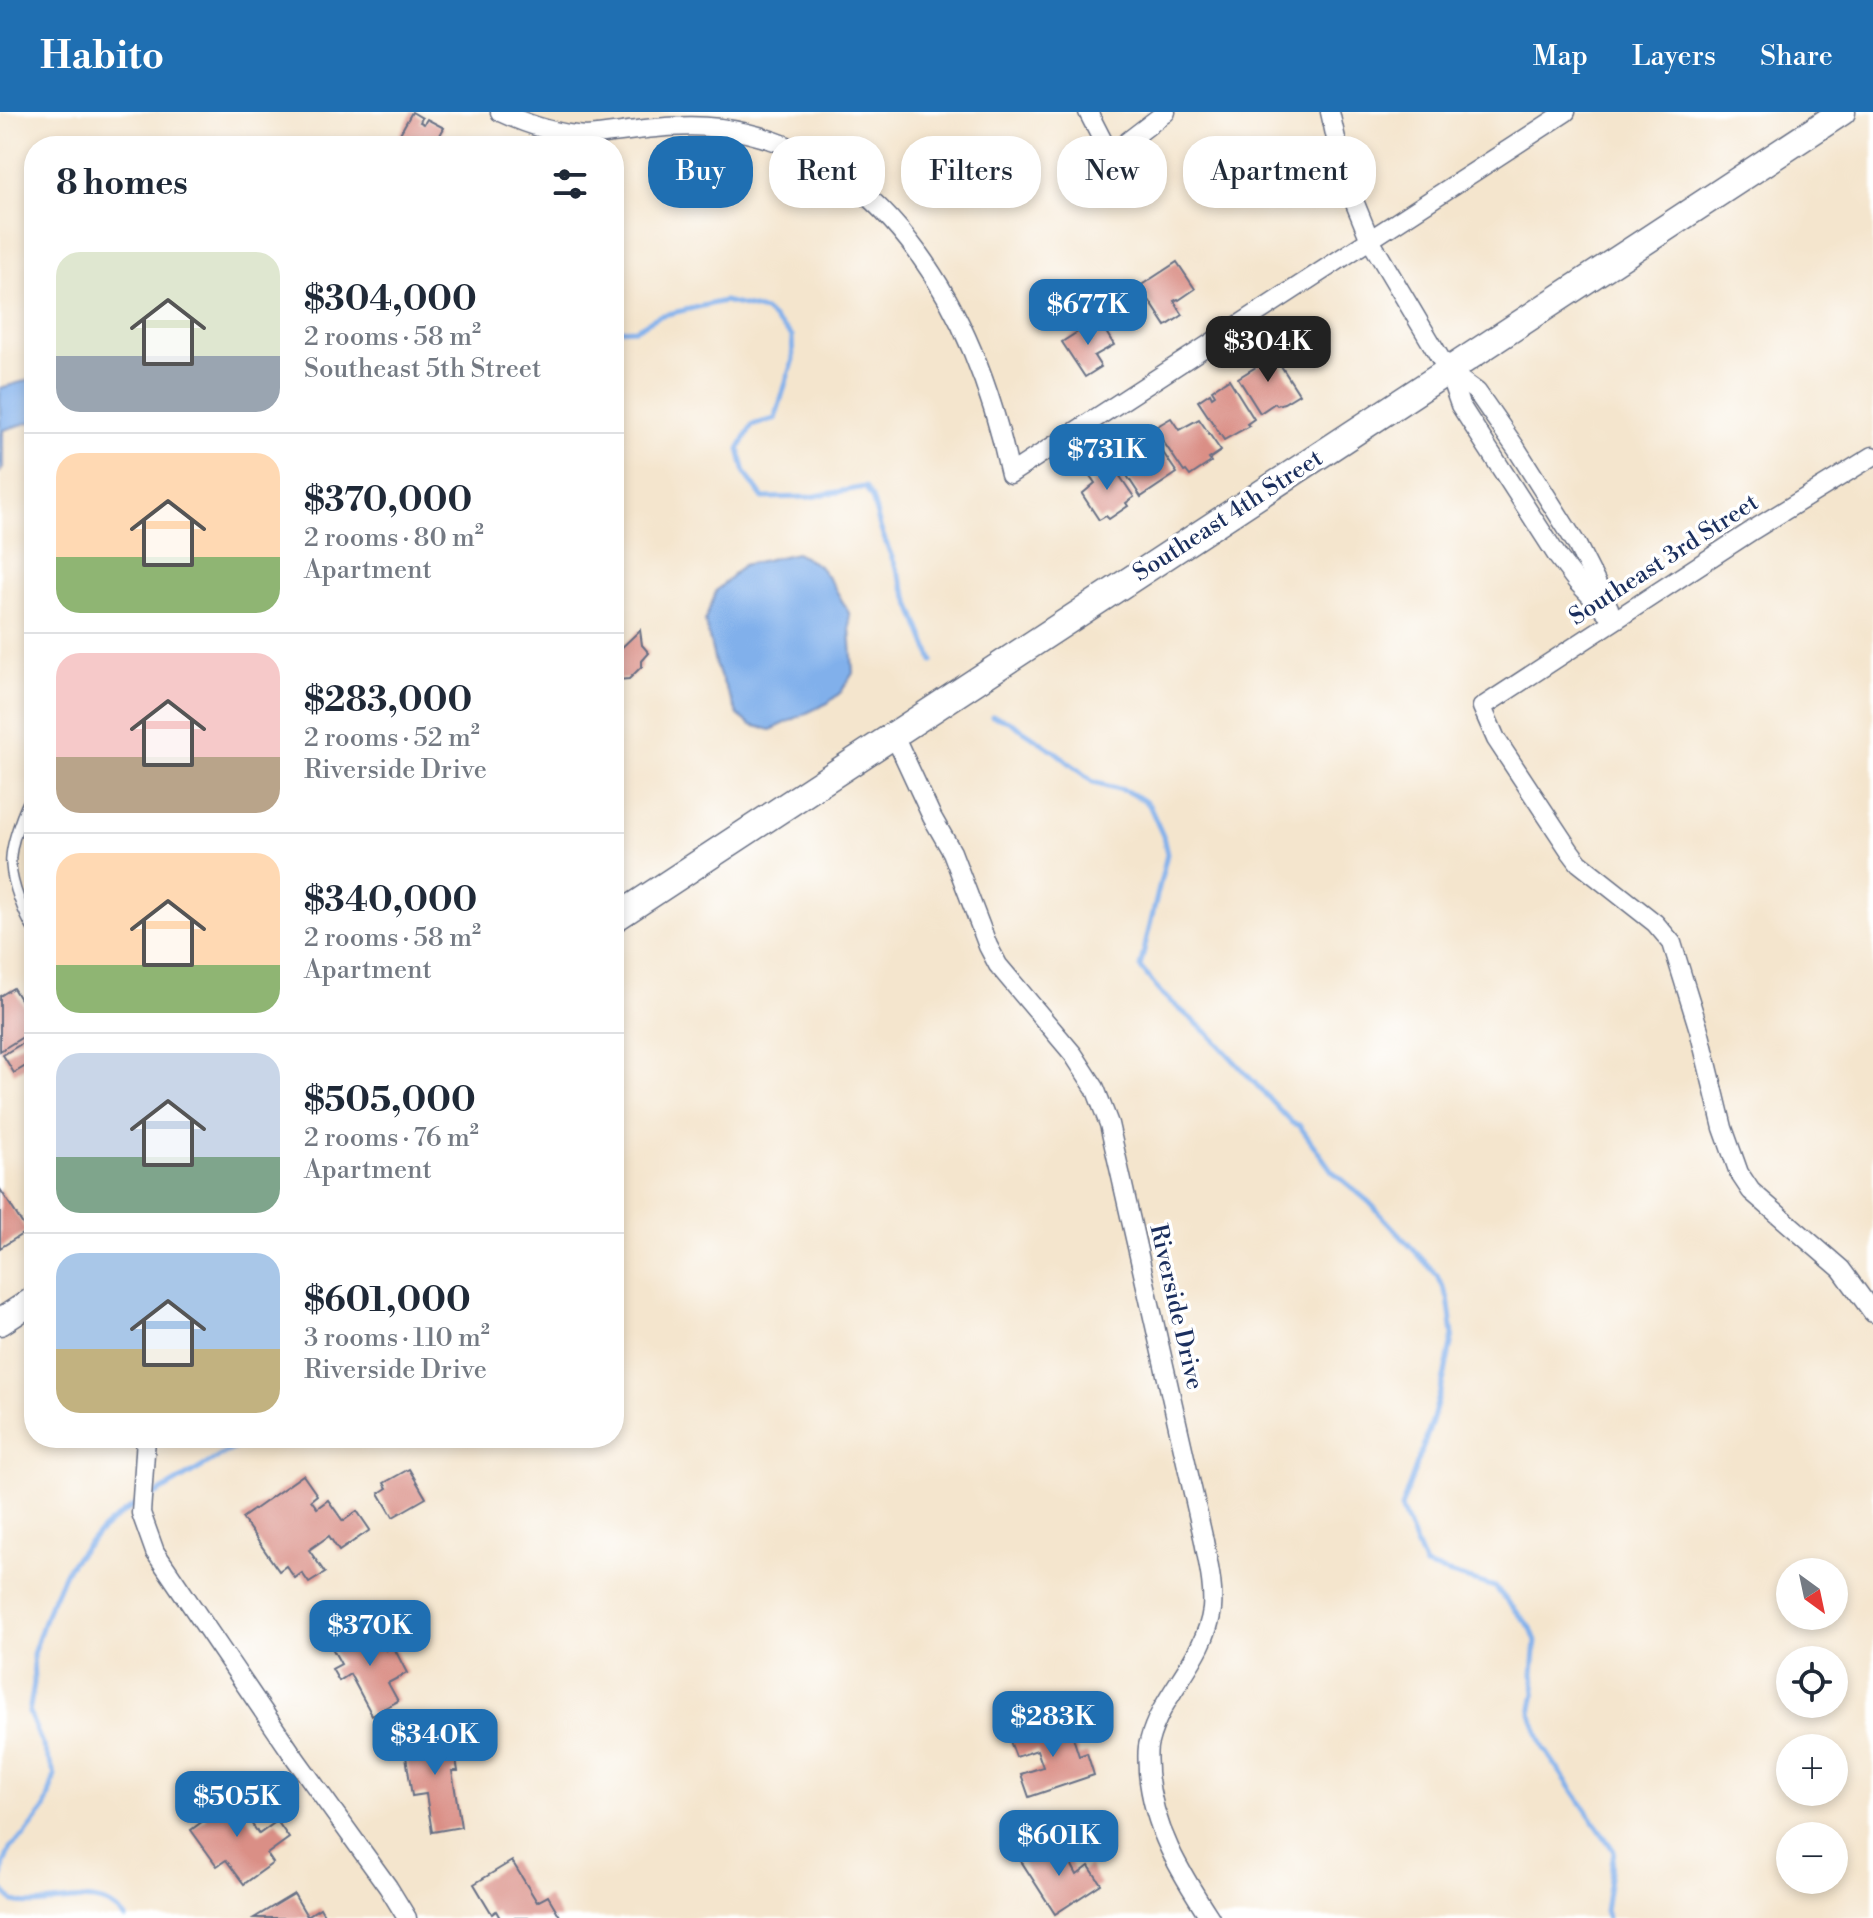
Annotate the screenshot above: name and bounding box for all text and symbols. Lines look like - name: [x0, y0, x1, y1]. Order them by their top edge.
- text: Habito: [40, 33, 164, 80]
- text: Map: [1533, 39, 1588, 74]
- text: Layers: [1632, 39, 1716, 74]
- text: Share: [1760, 39, 1833, 74]
- chip: Buy: [648, 136, 753, 208]
- chip: Rent: [769, 136, 885, 208]
- chip: Filters: [901, 136, 1041, 208]
- chip: New: [1057, 136, 1167, 208]
- chip: Apartment: [1183, 136, 1376, 208]
- icon: filters: [548, 162, 592, 206]
- text: 8 homes: [56, 163, 188, 205]
- text: $304,000: [304, 279, 477, 321]
- pin: $677K: [1032, 279, 1144, 347]
- icon: home: [120, 284, 216, 380]
- text: $677K: [1047, 289, 1129, 321]
- pin: $304K: [1212, 316, 1324, 384]
- text: 2 rooms · 58 m²: [304, 321, 481, 353]
- text: $304K: [1224, 326, 1312, 358]
- text: Southeast 5th Street: [304, 353, 541, 385]
- pin: $731K: [1051, 424, 1163, 492]
- text: $731K: [1067, 434, 1147, 466]
- street label: Southeast 4th Street: [1128, 443, 1329, 588]
- text: $370,000: [304, 480, 472, 522]
- icon: home: [120, 485, 216, 581]
- street label: Southeast 3rd Street: [1564, 487, 1765, 632]
- text: 2 rooms · 80 m²: [304, 522, 484, 554]
- text: Apartment: [304, 554, 432, 586]
- text: $283,000: [304, 680, 472, 722]
- icon: home: [120, 685, 216, 781]
- text: 2 rooms · 52 m²: [304, 722, 480, 754]
- text: Riverside Drive: [304, 754, 487, 786]
- text: $340,000: [304, 880, 477, 922]
- icon: home: [120, 885, 216, 981]
- text: 2 rooms · 58 m²: [304, 922, 481, 954]
- text: Apartment: [304, 954, 432, 986]
- text: $505,000: [304, 1080, 476, 1122]
- icon: home: [120, 1085, 216, 1181]
- text: 2 rooms · 76 m²: [304, 1122, 479, 1154]
- text: Apartment: [304, 1154, 432, 1186]
- street label: Riverside Drive: [1142, 1221, 1210, 1393]
- text: $601,000: [304, 1280, 471, 1322]
- icon: home: [120, 1285, 216, 1381]
- text: 3 rooms · 110 m²: [304, 1322, 490, 1354]
- text: Riverside Drive: [304, 1354, 487, 1386]
- north arrow: [1776, 1558, 1848, 1630]
- map controls: [1776, 1558, 1848, 1894]
- pin: $370K: [314, 1600, 426, 1668]
- text: $370K: [328, 1610, 412, 1642]
- button: locate: [1776, 1646, 1848, 1718]
- pin: $283K: [997, 1691, 1109, 1759]
- text: $283K: [1011, 1701, 1096, 1733]
- pin: $340K: [379, 1709, 491, 1777]
- text: $340K: [391, 1719, 479, 1751]
- button: +: [1776, 1734, 1848, 1806]
- pin: $505K: [181, 1771, 293, 1839]
- text: $505K: [193, 1781, 281, 1813]
- pin: $601K: [1003, 1810, 1115, 1878]
- text: $601K: [1017, 1820, 1101, 1852]
- button: −: [1776, 1822, 1848, 1894]

